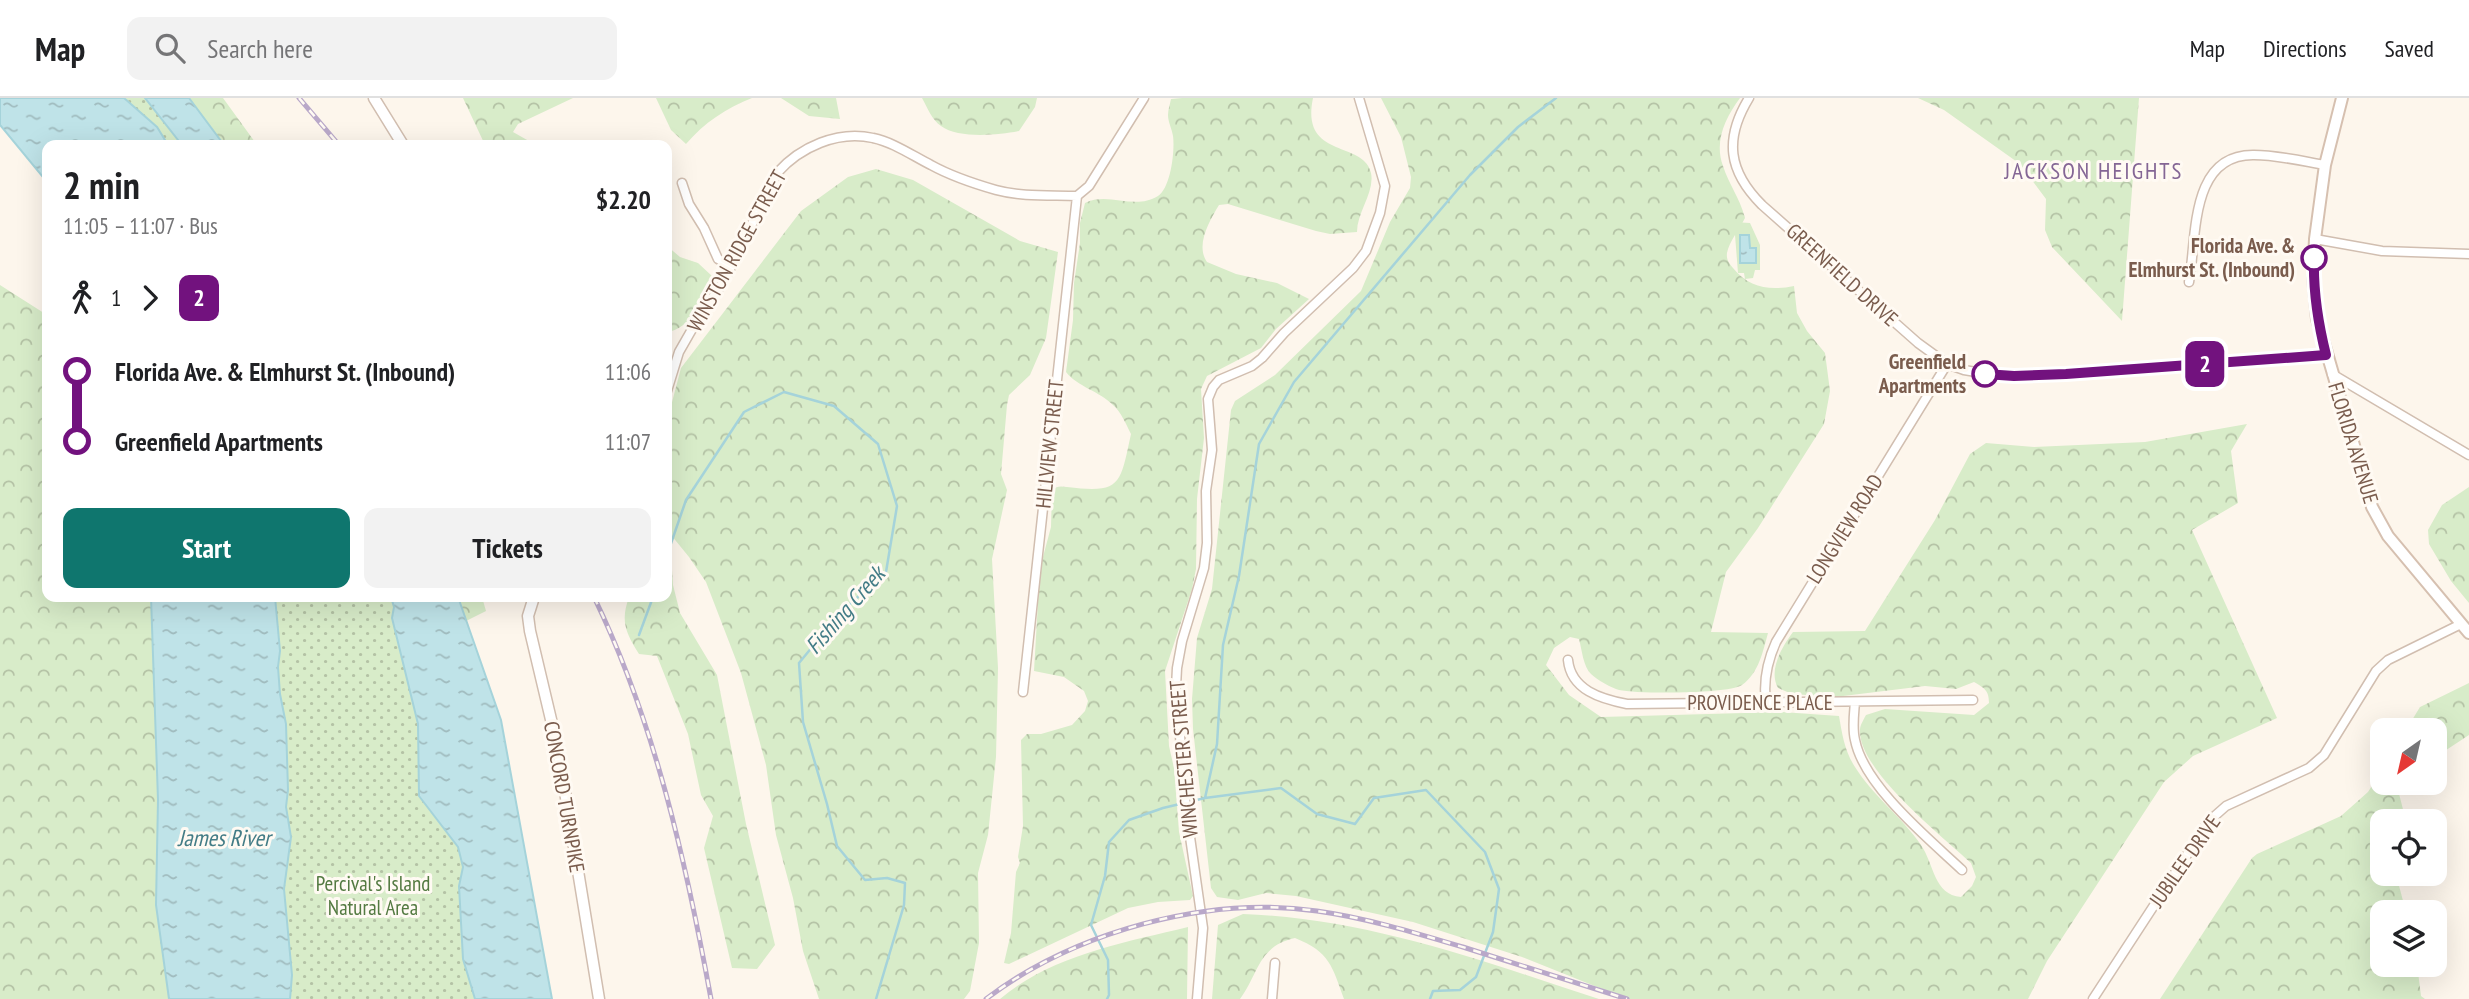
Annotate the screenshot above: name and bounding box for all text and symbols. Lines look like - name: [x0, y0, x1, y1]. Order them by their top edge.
- search box: [127, 17, 617, 80]
- text: Map: [35, 27, 85, 70]
- icon: search: [151, 29, 189, 67]
- text: Search here: [207, 32, 313, 65]
- text: Map: [2190, 33, 2225, 64]
- text: Directions: [2263, 33, 2347, 64]
- text: Saved: [2385, 33, 2434, 64]
- district label: JACKSON HEIGHTS: [2004, 156, 2183, 185]
- text: 2 min: [63, 160, 140, 209]
- street label: WINSTON RIDGE STREET: [681, 165, 792, 336]
- text: $2.20: [596, 183, 651, 216]
- text: 11:05 – 11:07 · Bus: [63, 211, 218, 240]
- street label: GREENFIELD DRIVE: [1781, 217, 1904, 332]
- place label: Florida Ave. & Elmhurst St. (Inbound): [2129, 232, 2295, 283]
- marker: Florida Ave. & Elmhurst St. (Inbound): [2301, 245, 2327, 271]
- icon: walk: [63, 279, 101, 317]
- icon: forward: [131, 279, 169, 317]
- text: 2: [193, 282, 205, 313]
- text: 1: [111, 283, 121, 312]
- line badge: 2: [2182, 341, 2228, 387]
- place label: Greenfield Apartments: [1878, 348, 1966, 399]
- text: 2: [2199, 348, 2211, 379]
- text: Florida Ave. & Elmhurst St. (Inbound): [115, 355, 455, 388]
- text: 11:06: [605, 357, 651, 386]
- marker: Greenfield Apartments: [1972, 361, 1998, 387]
- street label: HILLVIEW STREET: [1029, 378, 1070, 510]
- street label: FLORIDA AVENUE: [2322, 379, 2385, 507]
- text: Greenfield Apartments: [115, 425, 323, 458]
- text: 11:07: [605, 427, 651, 456]
- street label: LONGVIEW ROAD: [1800, 469, 1889, 588]
- button: Start: [63, 508, 350, 588]
- button: Tickets: [364, 508, 651, 588]
- water label: Fishing Creek: [799, 558, 893, 659]
- street label: WINCHESTER STREET: [1163, 679, 1204, 839]
- street label: PROVIDENCE PLACE: [1687, 689, 1833, 716]
- north arrow: [2370, 718, 2446, 794]
- map controls: [2370, 718, 2447, 977]
- street label: CONCORD TURNPIKE: [538, 719, 591, 875]
- street label: JUBILEE DRIVE: [2142, 809, 2226, 913]
- button: locate: [2370, 809, 2447, 886]
- water label: James River: [177, 823, 274, 852]
- park label: Percival's Island Natural Area: [316, 870, 430, 921]
- button: layers: [2370, 900, 2447, 977]

